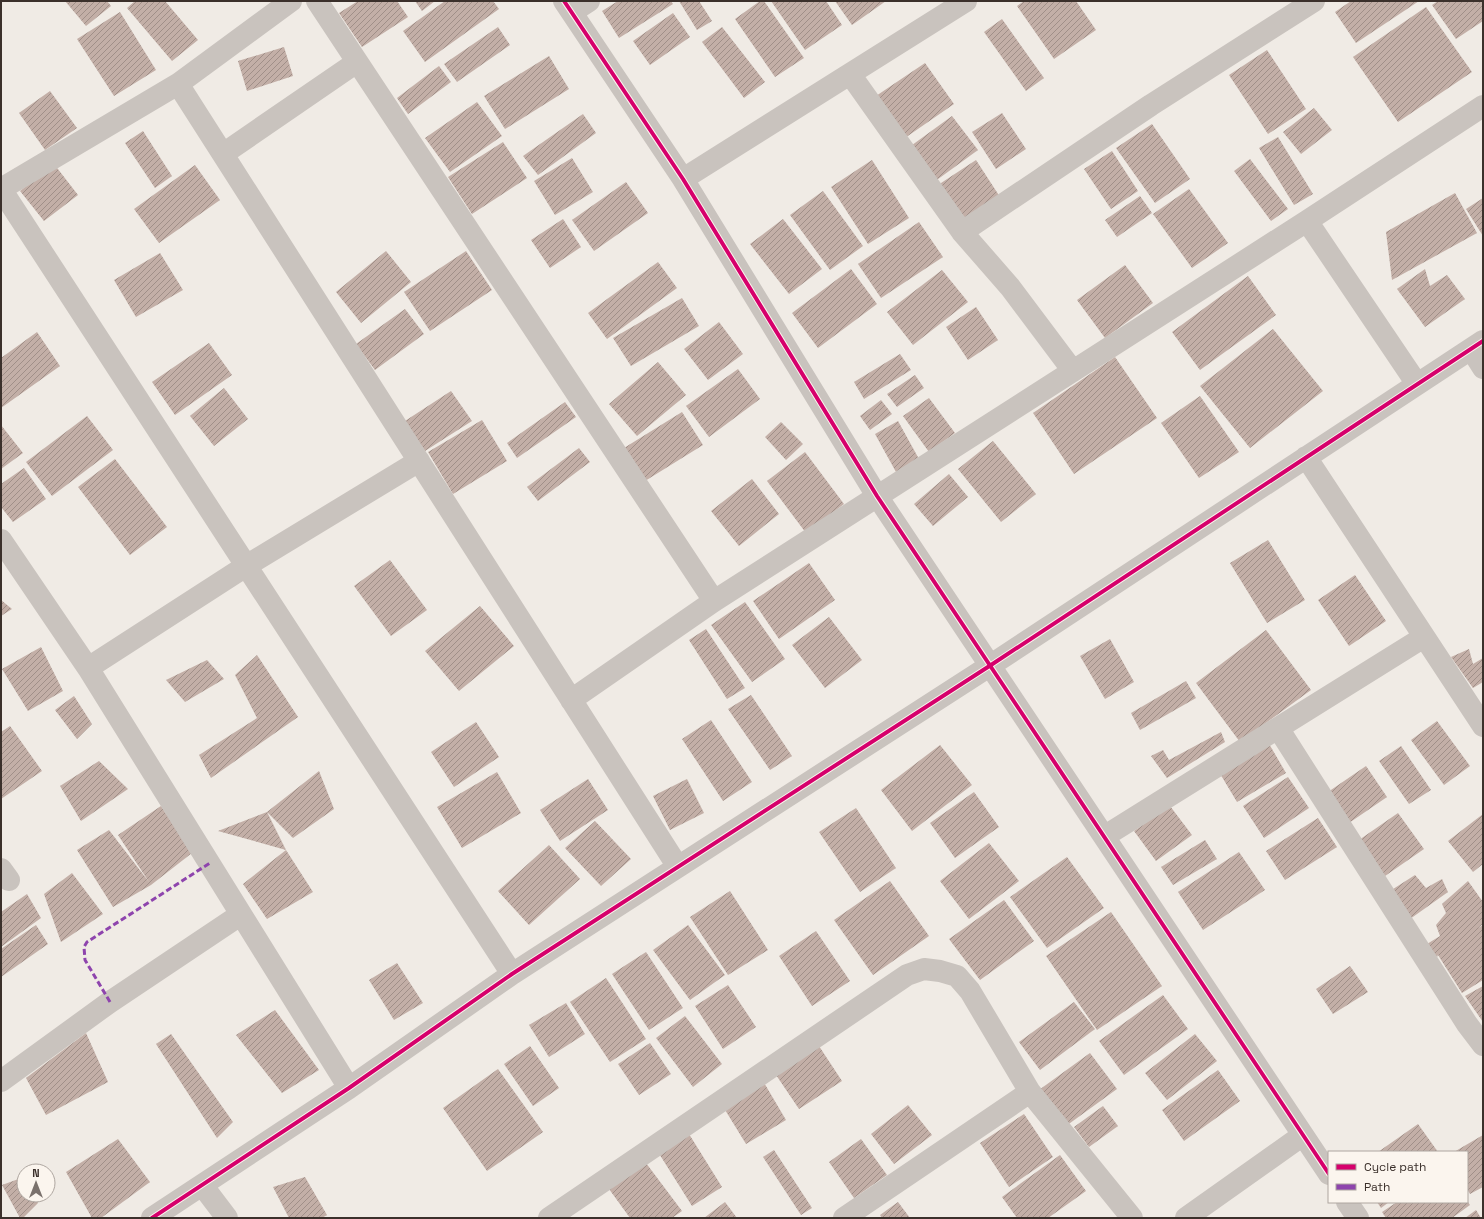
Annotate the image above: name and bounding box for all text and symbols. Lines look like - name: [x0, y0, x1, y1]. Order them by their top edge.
- legend: [1328, 1151, 1468, 1203]
- text: Cycle path: [1364, 1159, 1426, 1175]
- north arrow: [16, 1163, 56, 1203]
- text: N: [32, 1166, 40, 1180]
- text: Path: [1364, 1179, 1390, 1195]

